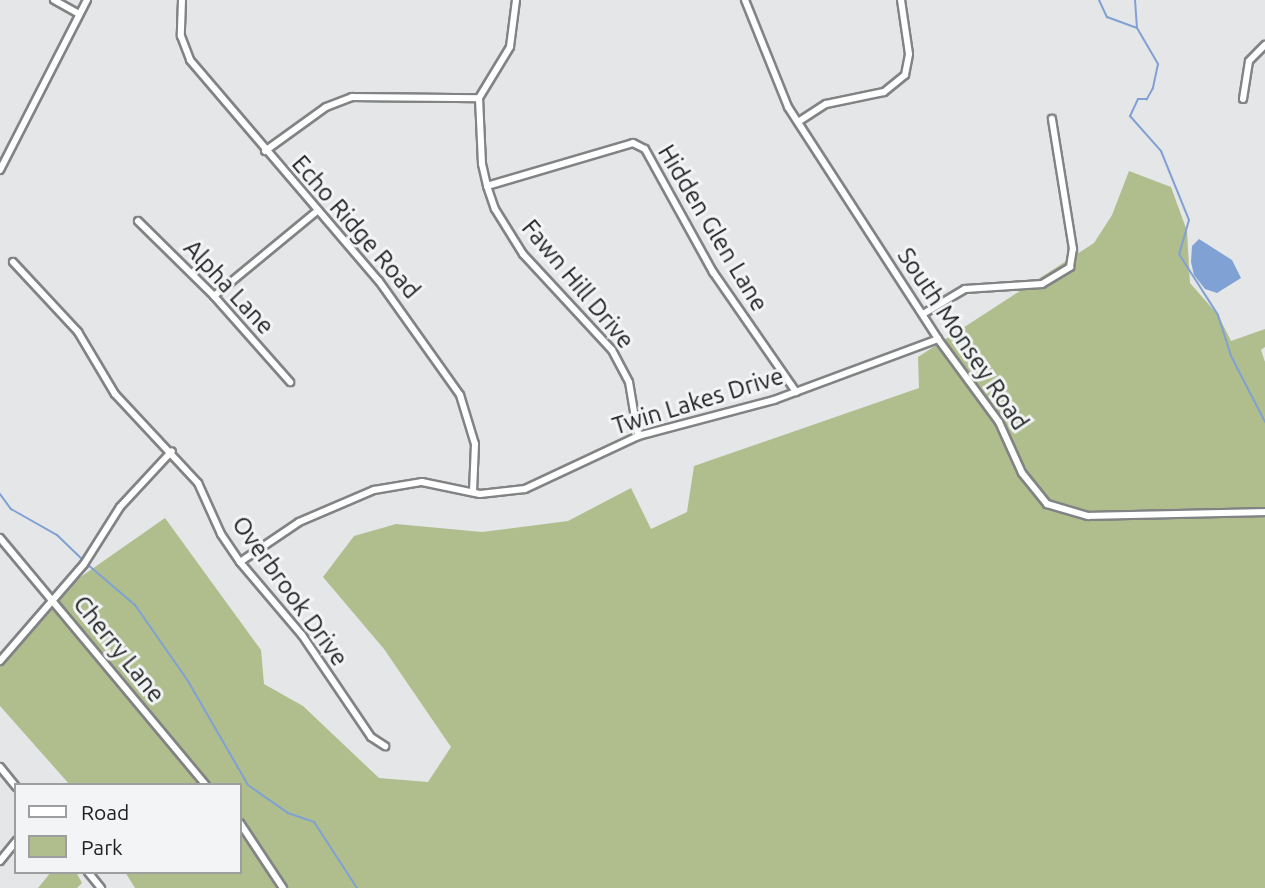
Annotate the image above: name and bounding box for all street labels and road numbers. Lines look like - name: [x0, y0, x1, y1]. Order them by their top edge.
- street label: Hidden Glen Lane: [652, 139, 774, 317]
- street label: Echo Ridge Road: [286, 149, 426, 305]
- street label: Fawn Hill Drive: [516, 214, 640, 354]
- street label: Alpha Lane: [178, 234, 280, 340]
- street label: South Monsey Road: [891, 242, 1035, 436]
- street label: Twin Lakes Drive: [609, 361, 787, 441]
- street label: Overbrook Drive: [226, 510, 354, 672]
- street label: Cherry Lane: [67, 590, 171, 708]

